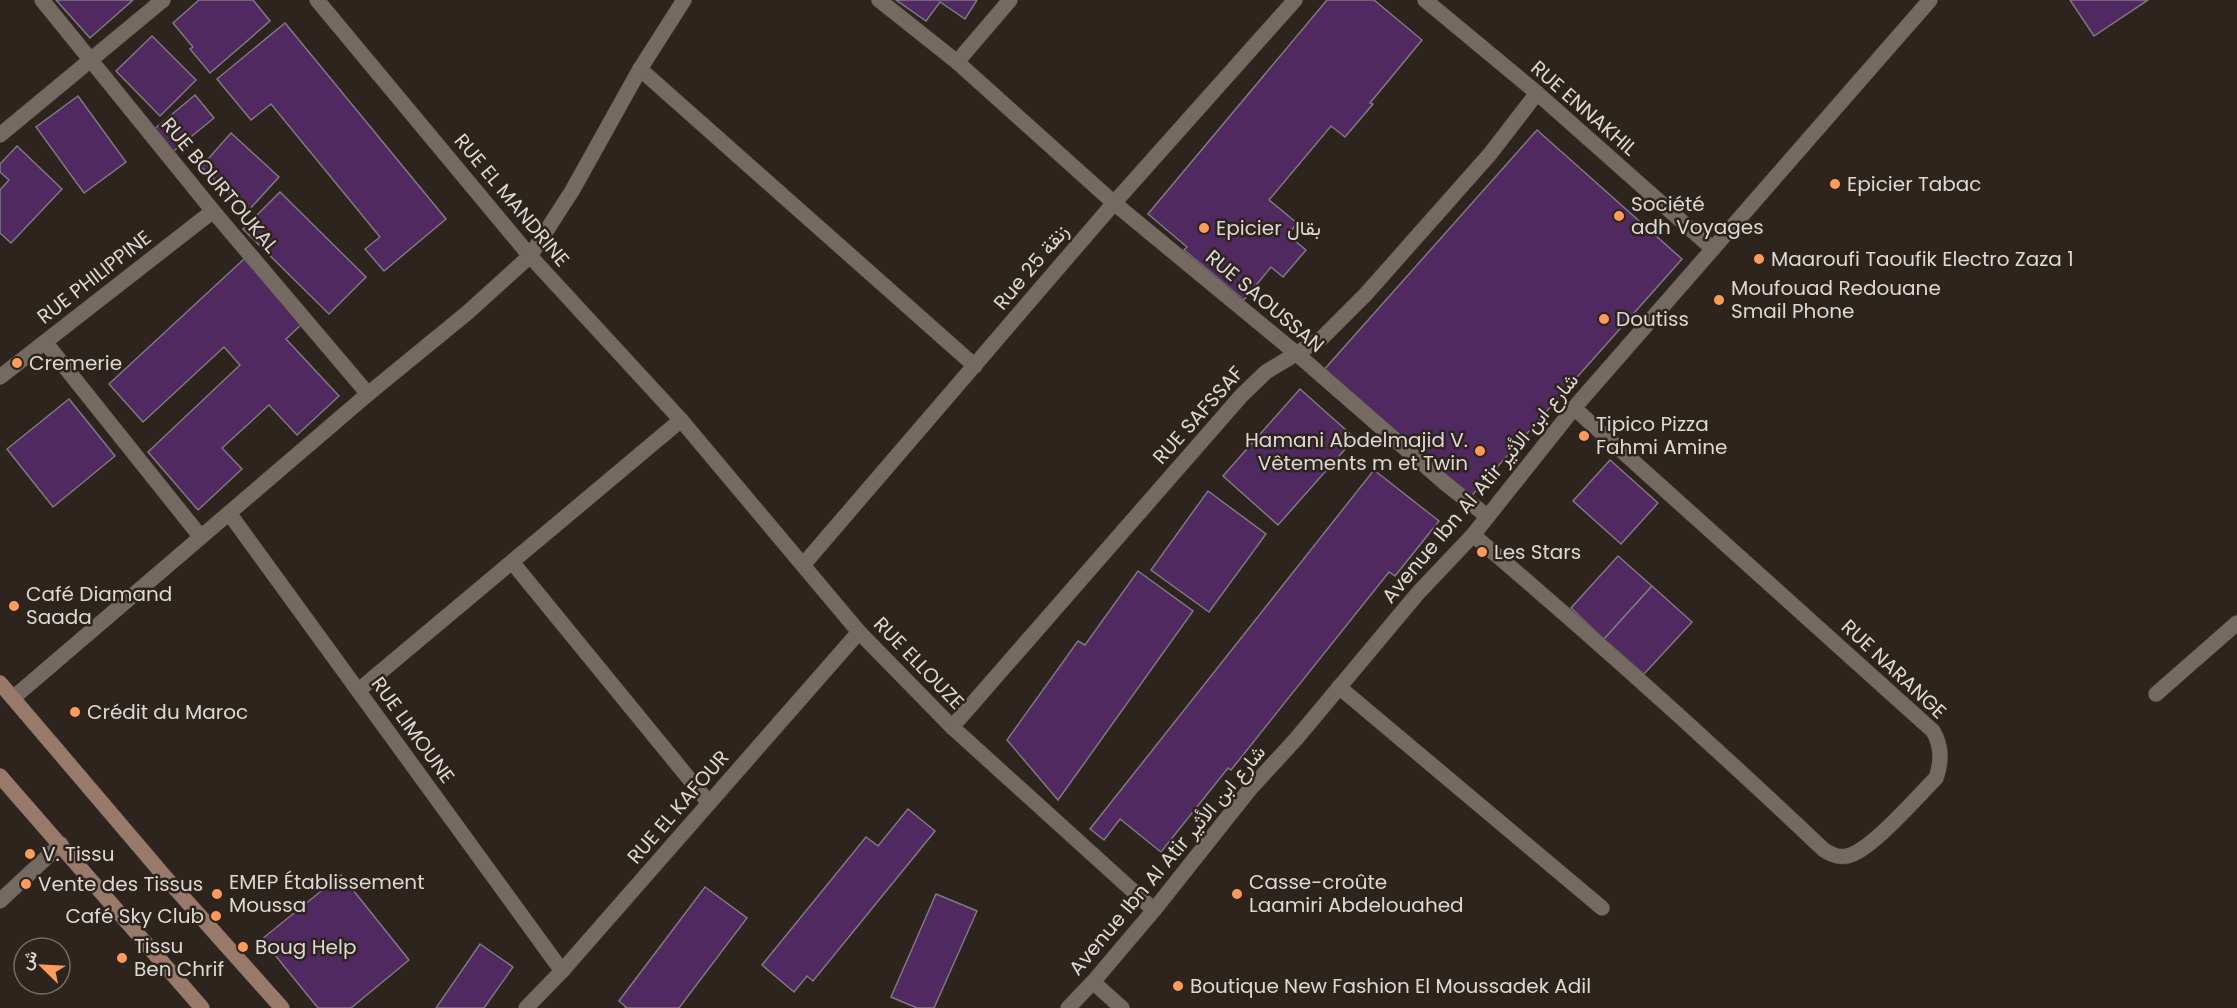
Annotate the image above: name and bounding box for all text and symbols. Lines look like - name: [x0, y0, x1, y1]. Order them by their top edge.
- street label: RUE ENNAKHIL: [1525, 54, 1643, 162]
- street label: RUE BOURTOUKAL: [155, 111, 285, 259]
- street label: RUE EL MANDRINE: [448, 127, 576, 273]
- place label: Epicier Tabac: [1847, 170, 1981, 198]
- marker: Epicier Tabac: [1828, 177, 1842, 191]
- place label: Société adh Voyages: [1631, 190, 1764, 241]
- marker: Société adh Voyages: [1612, 209, 1626, 223]
- place label: Epicier بقال: [1216, 214, 1321, 242]
- street label: Rue 25 زنقة: [987, 218, 1075, 316]
- marker: Epicier بقال: [1197, 221, 1211, 235]
- street label: RUE PHILIPPINE: [31, 224, 157, 330]
- street label: RUE SAOUSSAN: [1200, 243, 1330, 359]
- place label: Maaroufi Taoufik Electro Zaza 1: [1771, 245, 2074, 273]
- marker: Maaroufi Taoufik Electro Zaza 1: [1752, 252, 1766, 266]
- place label: Moufouad Redouane Smail Phone: [1731, 274, 1941, 325]
- marker: Moufouad Redouane Smail Phone: [1712, 293, 1726, 307]
- place label: Doutiss: [1616, 305, 1689, 333]
- marker: Doutiss: [1597, 312, 1611, 326]
- place label: Cremerie: [29, 349, 122, 377]
- marker: Cremerie: [10, 356, 24, 370]
- street label: RUE SAFSSAF: [1146, 360, 1250, 470]
- street label: Avenue Ibn Al Atir شارع ابن الأثير: [1375, 367, 1585, 609]
- place label: Tipico Pizza Fahmi Amine: [1596, 410, 1727, 461]
- place label: Hamani Abdelmajid V. Vêtements m et Twin: [1245, 426, 1468, 477]
- marker: Tipico Pizza Fahmi Amine: [1577, 429, 1591, 443]
- marker: Hamani Abdelmajid V. Vêtements m et Twin: [1473, 444, 1487, 458]
- place label: Les Stars: [1494, 538, 1581, 566]
- marker: Les Stars: [1475, 545, 1489, 559]
- place label: Café Diamand Saada: [26, 580, 172, 631]
- marker: Café Diamand Saada: [7, 599, 21, 613]
- street label: RUE ELLOUZE: [868, 610, 970, 716]
- street label: RUE NARANGE: [1835, 613, 1953, 725]
- street label: RUE LIMOUNE: [365, 671, 461, 789]
- place label: Crédit du Maroc: [87, 698, 248, 726]
- marker: Crédit du Maroc: [68, 705, 82, 719]
- street label: Avenue Ibn Al Atir شارع ابن الأثير: [1062, 739, 1272, 981]
- street label: RUE EL KAFOUR: [621, 744, 735, 870]
- place label: V. Tissu: [42, 840, 114, 868]
- marker: V. Tissu: [23, 847, 37, 861]
- place label: EMEP Établissement Moussa: [229, 868, 424, 919]
- place label: Casse-croûte Laamiri Abdelouahed: [1249, 868, 1464, 919]
- place label: Vente des Tissus: [38, 870, 203, 898]
- marker: Vente des Tissus: [19, 877, 33, 891]
- marker: EMEP Établissement Moussa: [210, 887, 224, 901]
- marker: Casse-croûte Laamiri Abdelouahed: [1230, 887, 1244, 901]
- place label: Café Sky Club: [65, 902, 204, 930]
- marker: Café Sky Club: [209, 909, 223, 923]
- place label: Tissu Ben Chrif: [134, 932, 224, 983]
- place label: Boug Help: [255, 933, 356, 961]
- north arrow: [12, 936, 72, 996]
- marker: Boug Help: [236, 940, 250, 954]
- text: ش: [14, 947, 43, 974]
- marker: Tissu Ben Chrif: [115, 951, 129, 965]
- place label: Boutique New Fashion El Moussadek Adil: [1190, 972, 1591, 1000]
- marker: Boutique New Fashion El Moussadek Adil: [1171, 979, 1185, 993]

